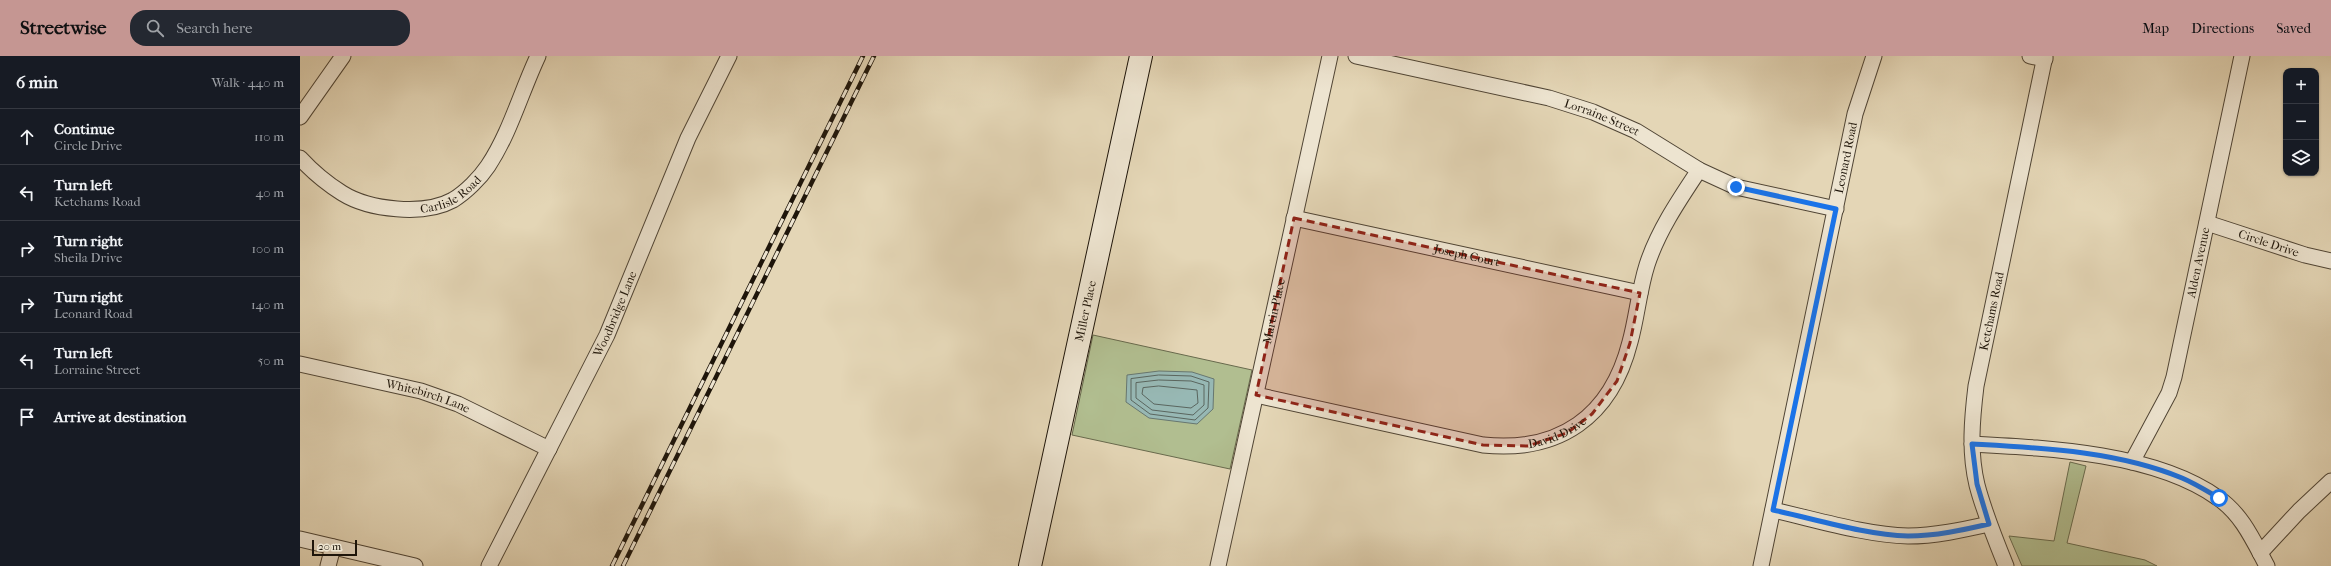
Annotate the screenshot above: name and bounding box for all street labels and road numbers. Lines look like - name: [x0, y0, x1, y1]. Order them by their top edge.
- street label: Lorraine Street: [1563, 96, 1643, 139]
- street label: Leonard Road: [1832, 120, 1860, 195]
- street label: Carlisle Road: [419, 173, 484, 216]
- street label: Alden Avenue: [2184, 226, 2213, 300]
- street label: Circle Drive: [2237, 227, 2301, 260]
- street label: Joseph Court: [1432, 241, 1502, 270]
- street label: Woodbridge Lane: [590, 269, 640, 360]
- street label: Ketchams Road: [1977, 270, 2007, 352]
- street label: Martin Place: [1260, 277, 1288, 345]
- street label: Miller Place: [1072, 279, 1099, 343]
- street label: Whitebirch Lane: [384, 376, 472, 416]
- street label: David Drive: [1527, 414, 1589, 451]

